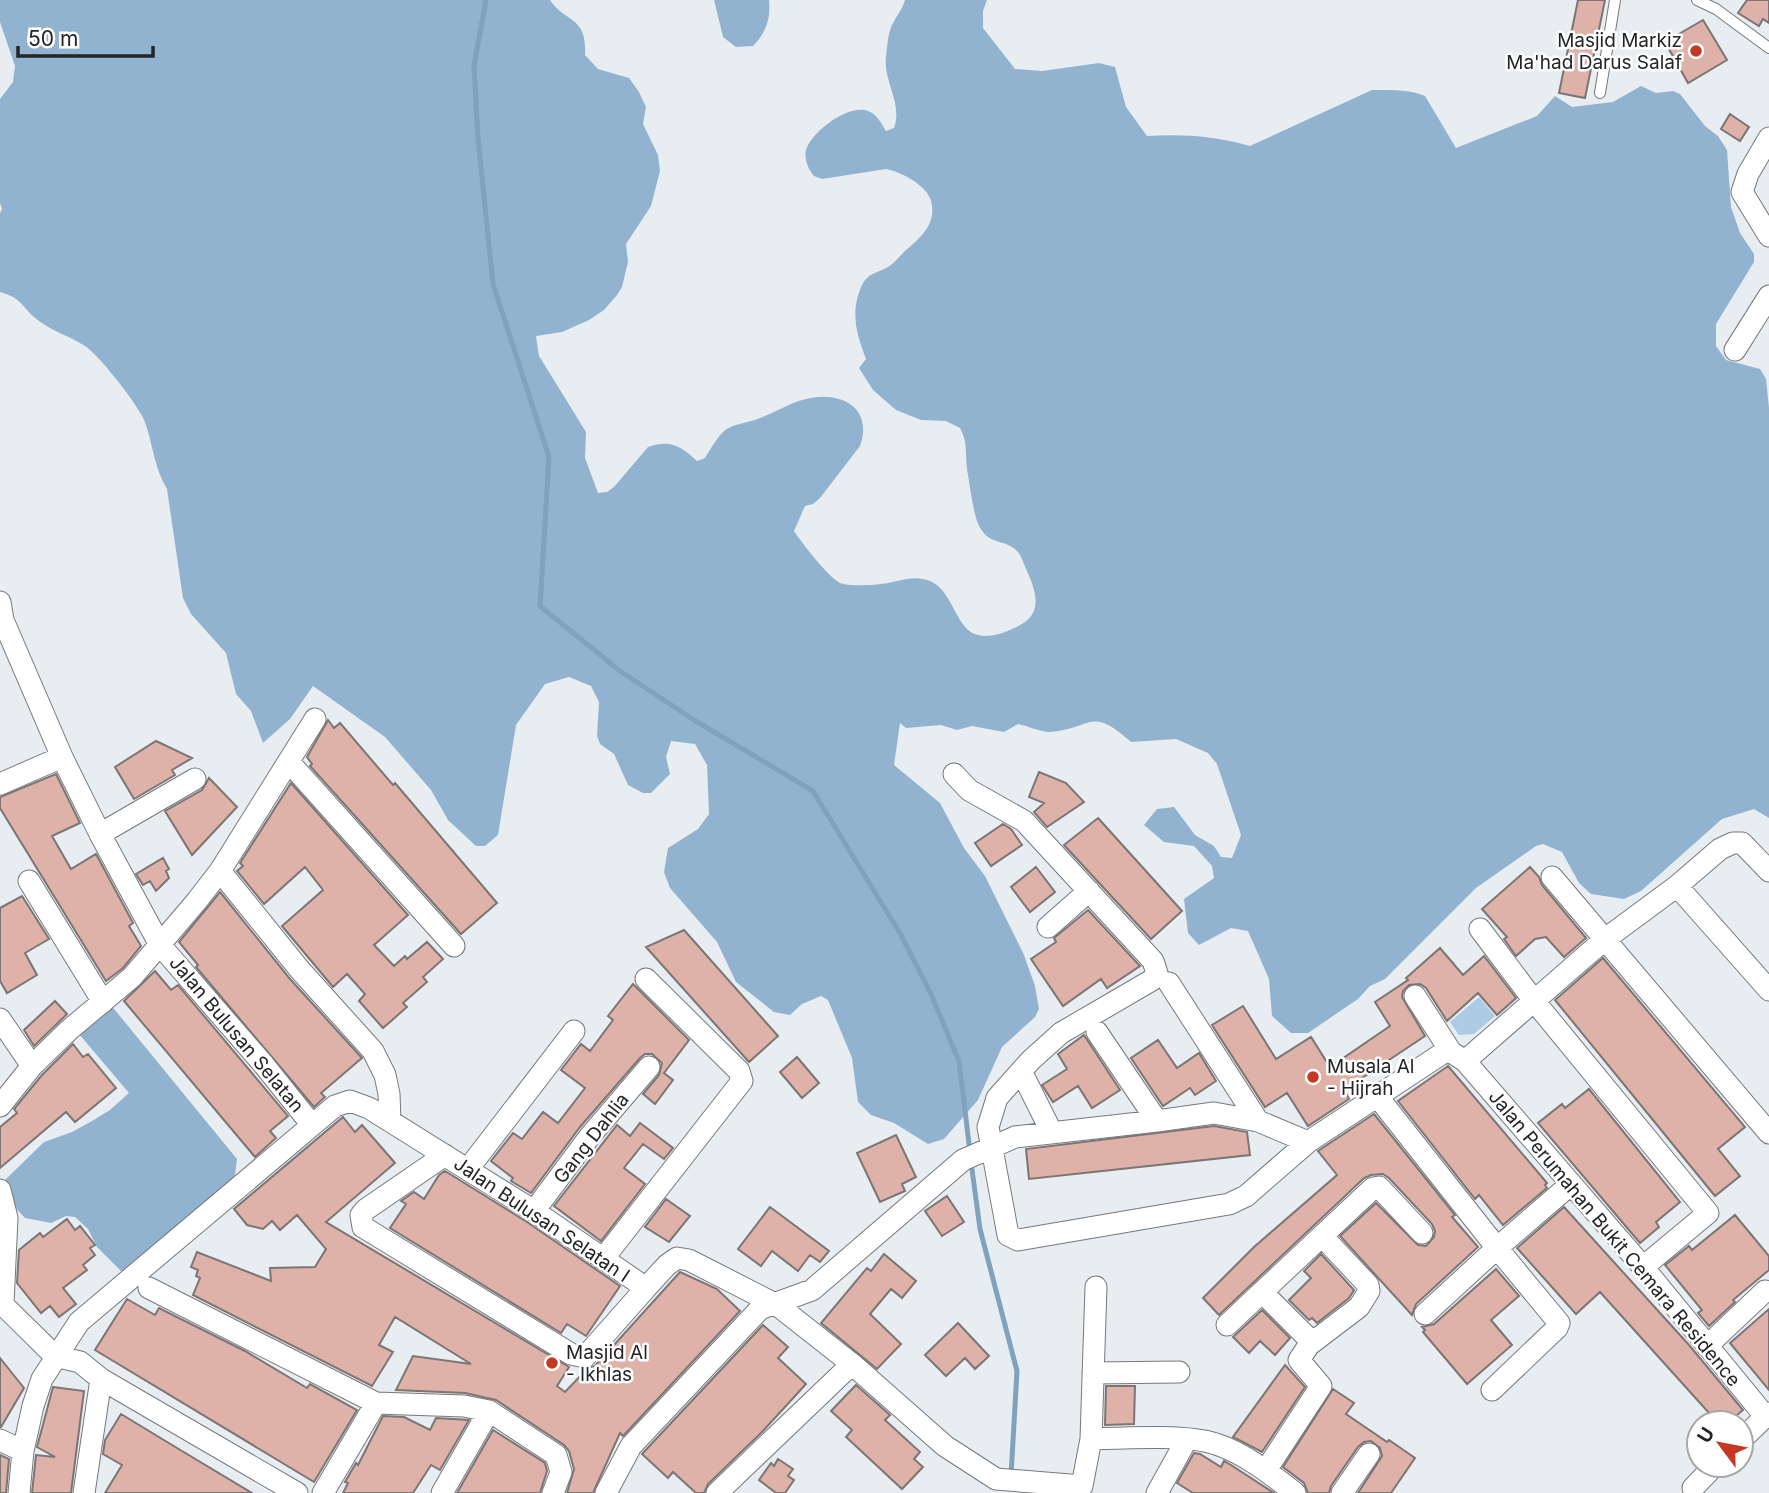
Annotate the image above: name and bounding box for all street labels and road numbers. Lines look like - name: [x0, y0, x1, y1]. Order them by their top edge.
- street label: Jalan Bulusan Selatan: [165, 952, 309, 1117]
- street label: Jalan Perumahan Bukit Cemara Residence: [1484, 1085, 1746, 1391]
- street label: Gang Dahlia: [549, 1088, 634, 1188]
- street label: Jalan Bulusan Selatan I: [449, 1152, 634, 1287]

